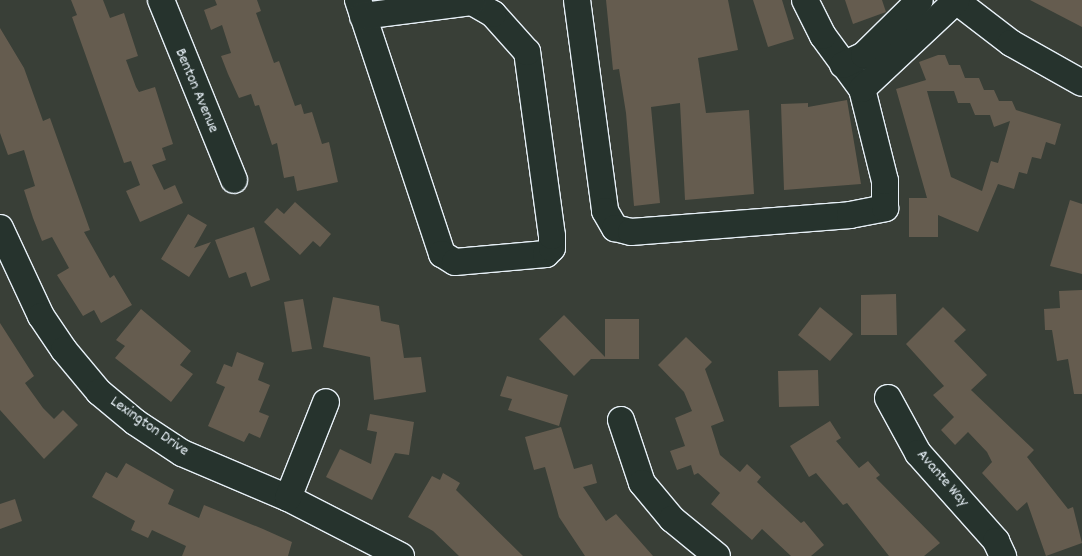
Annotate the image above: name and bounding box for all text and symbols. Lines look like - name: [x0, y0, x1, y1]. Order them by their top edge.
- street label: Benton Avenue: [170, 46, 222, 136]
- street label: Lexington Drive: [106, 393, 192, 461]
- street label: Avante Way: [912, 446, 972, 512]

